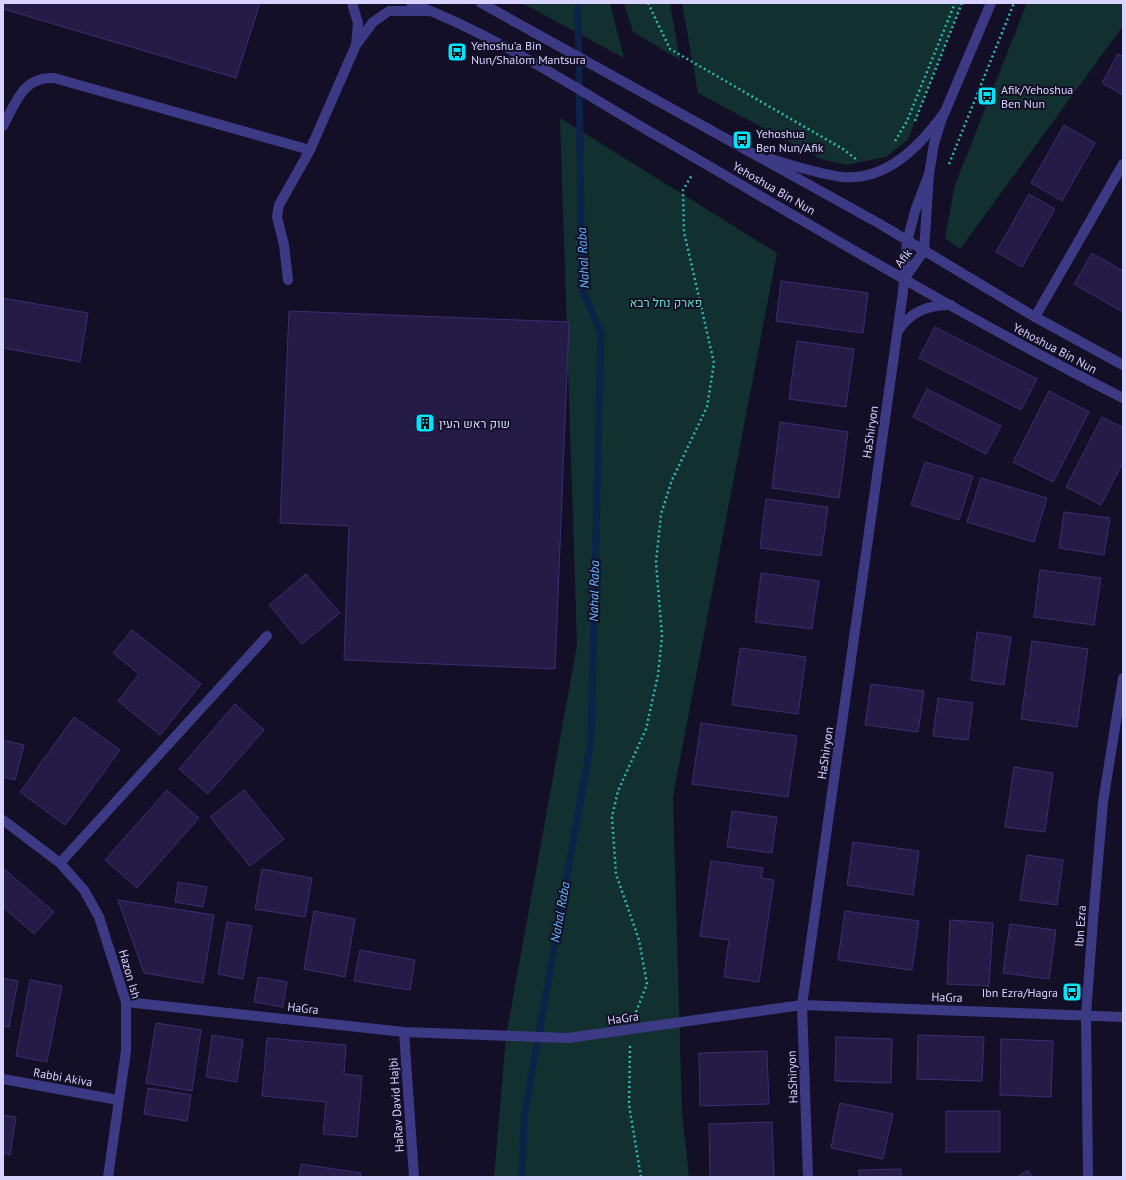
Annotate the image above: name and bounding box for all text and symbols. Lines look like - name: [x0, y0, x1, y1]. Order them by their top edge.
- place label: Yehoshu'a Bin Nun/Shalom Mantsura: [471, 38, 586, 67]
- bus stop icon: Yehoshu'a Bin Nun/Shalom Mantsura: [446, 41, 468, 63]
- place label: Afik/Yehoshua Ben Nun: [1001, 82, 1073, 111]
- bus stop icon: Afik/Yehoshua Ben Nun: [976, 85, 998, 107]
- place label: Yehoshua Ben Nun/Afik: [756, 126, 824, 155]
- bus stop icon: Yehoshua Ben Nun/Afik: [731, 129, 753, 151]
- street label: Yehoshua Bin Nun: [730, 158, 818, 218]
- water label: Nahal Raba: [573, 226, 593, 289]
- street label: Afik: [891, 246, 915, 270]
- park label: פארק נחל רבא: [630, 295, 702, 310]
- street label: Yehoshua Bin Nun: [1010, 320, 1100, 376]
- street label: HaShiryon: [859, 405, 881, 459]
- building icon: שוק ראש העין: [414, 412, 436, 434]
- place label: שוק ראש העין: [439, 416, 510, 431]
- water label: Nahal Raba: [585, 560, 603, 622]
- street label: HaShiryon: [814, 726, 836, 780]
- water label: Nahal Raba: [546, 880, 574, 944]
- street label: Ibn Ezra: [1071, 905, 1089, 947]
- street label: Hazon Ish: [116, 948, 144, 1000]
- bus stop icon: Ibn Ezra/Hagra: [1061, 981, 1083, 1003]
- place label: Ibn Ezra/Hagra: [982, 985, 1058, 1000]
- street label: HaGra: [931, 989, 963, 1005]
- street label: HaGra: [287, 999, 319, 1017]
- street label: HaGra: [606, 1008, 640, 1028]
- street label: HaShiryon: [784, 1050, 800, 1104]
- street label: HaRav David Hajbi: [385, 1057, 407, 1153]
- street label: Rabbi Akiva: [32, 1064, 94, 1090]

